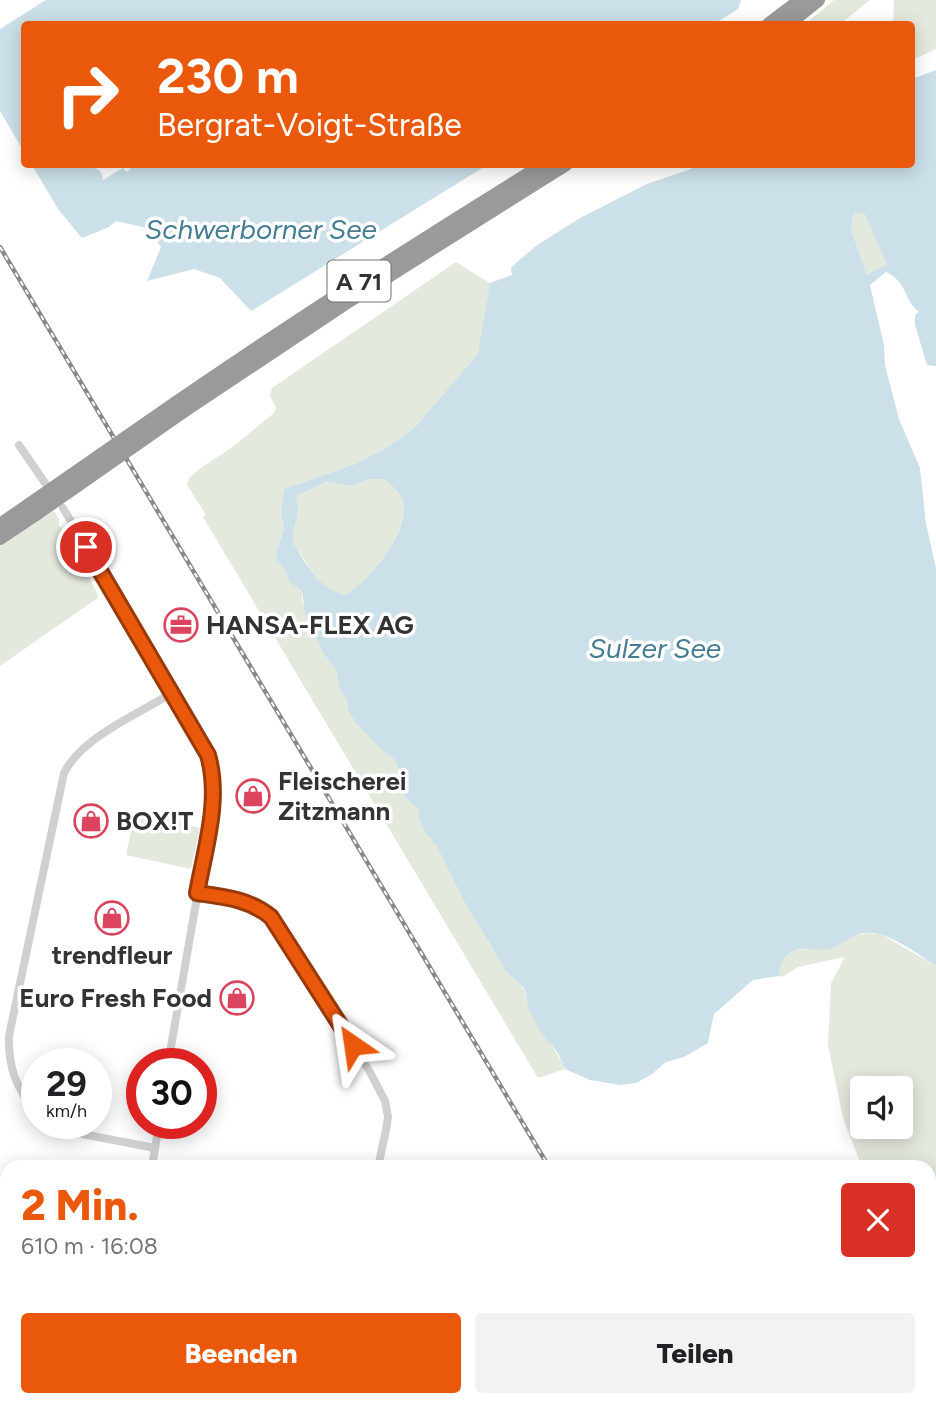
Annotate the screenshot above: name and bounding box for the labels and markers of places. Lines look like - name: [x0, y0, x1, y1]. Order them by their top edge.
- pin: [56, 517, 116, 577]
- office icon: HANSA-FLEX AG: [162, 606, 200, 644]
- place label: HANSA-FLEX AG: [206, 609, 414, 641]
- place label: Fleischerei Zitzmann: [278, 765, 407, 827]
- shop icon: Fleischerei Zitzmann: [234, 777, 272, 815]
- shop icon: BOX!T: [72, 802, 110, 840]
- place label: BOX!T: [116, 805, 193, 837]
- shop icon: trendfleur: [93, 899, 131, 937]
- place label: trendfleur: [52, 939, 172, 971]
- shop icon: Euro Fresh Food: [218, 979, 256, 1017]
- place label: Euro Fresh Food: [19, 982, 212, 1014]

